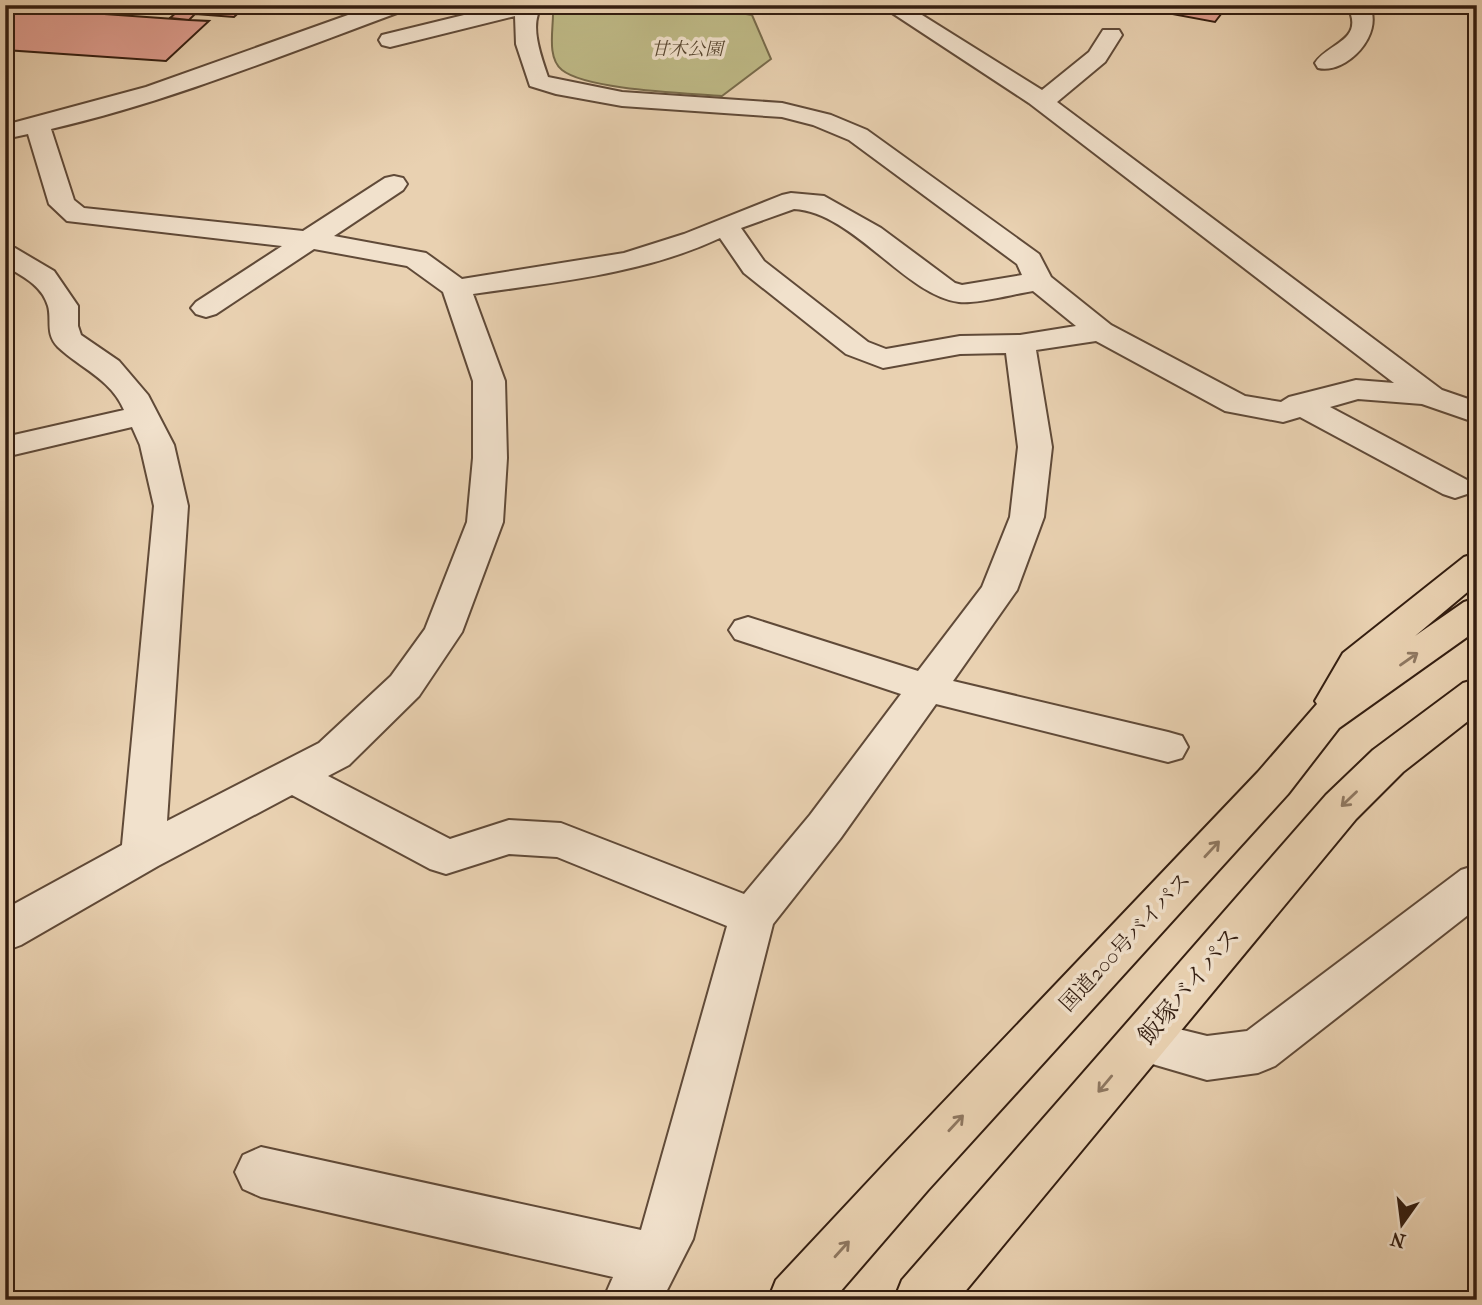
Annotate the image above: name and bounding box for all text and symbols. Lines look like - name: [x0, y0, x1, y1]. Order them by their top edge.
- park label: 甘木公園: [651, 39, 726, 60]
- one-way arrow: [1399, 652, 1418, 666]
- one-way arrow: [1341, 790, 1358, 807]
- one-way arrow: [1203, 841, 1220, 858]
- street label: 国道200号バイパス: [1055, 868, 1195, 1016]
- street label: 飯塚バイパス: [1132, 922, 1246, 1050]
- one-way arrow: [1098, 1074, 1113, 1092]
- one-way arrow: [948, 1115, 965, 1132]
- north arrow: [1366, 1190, 1436, 1260]
- text: N: [1388, 1227, 1408, 1252]
- one-way arrow: [834, 1240, 850, 1258]

